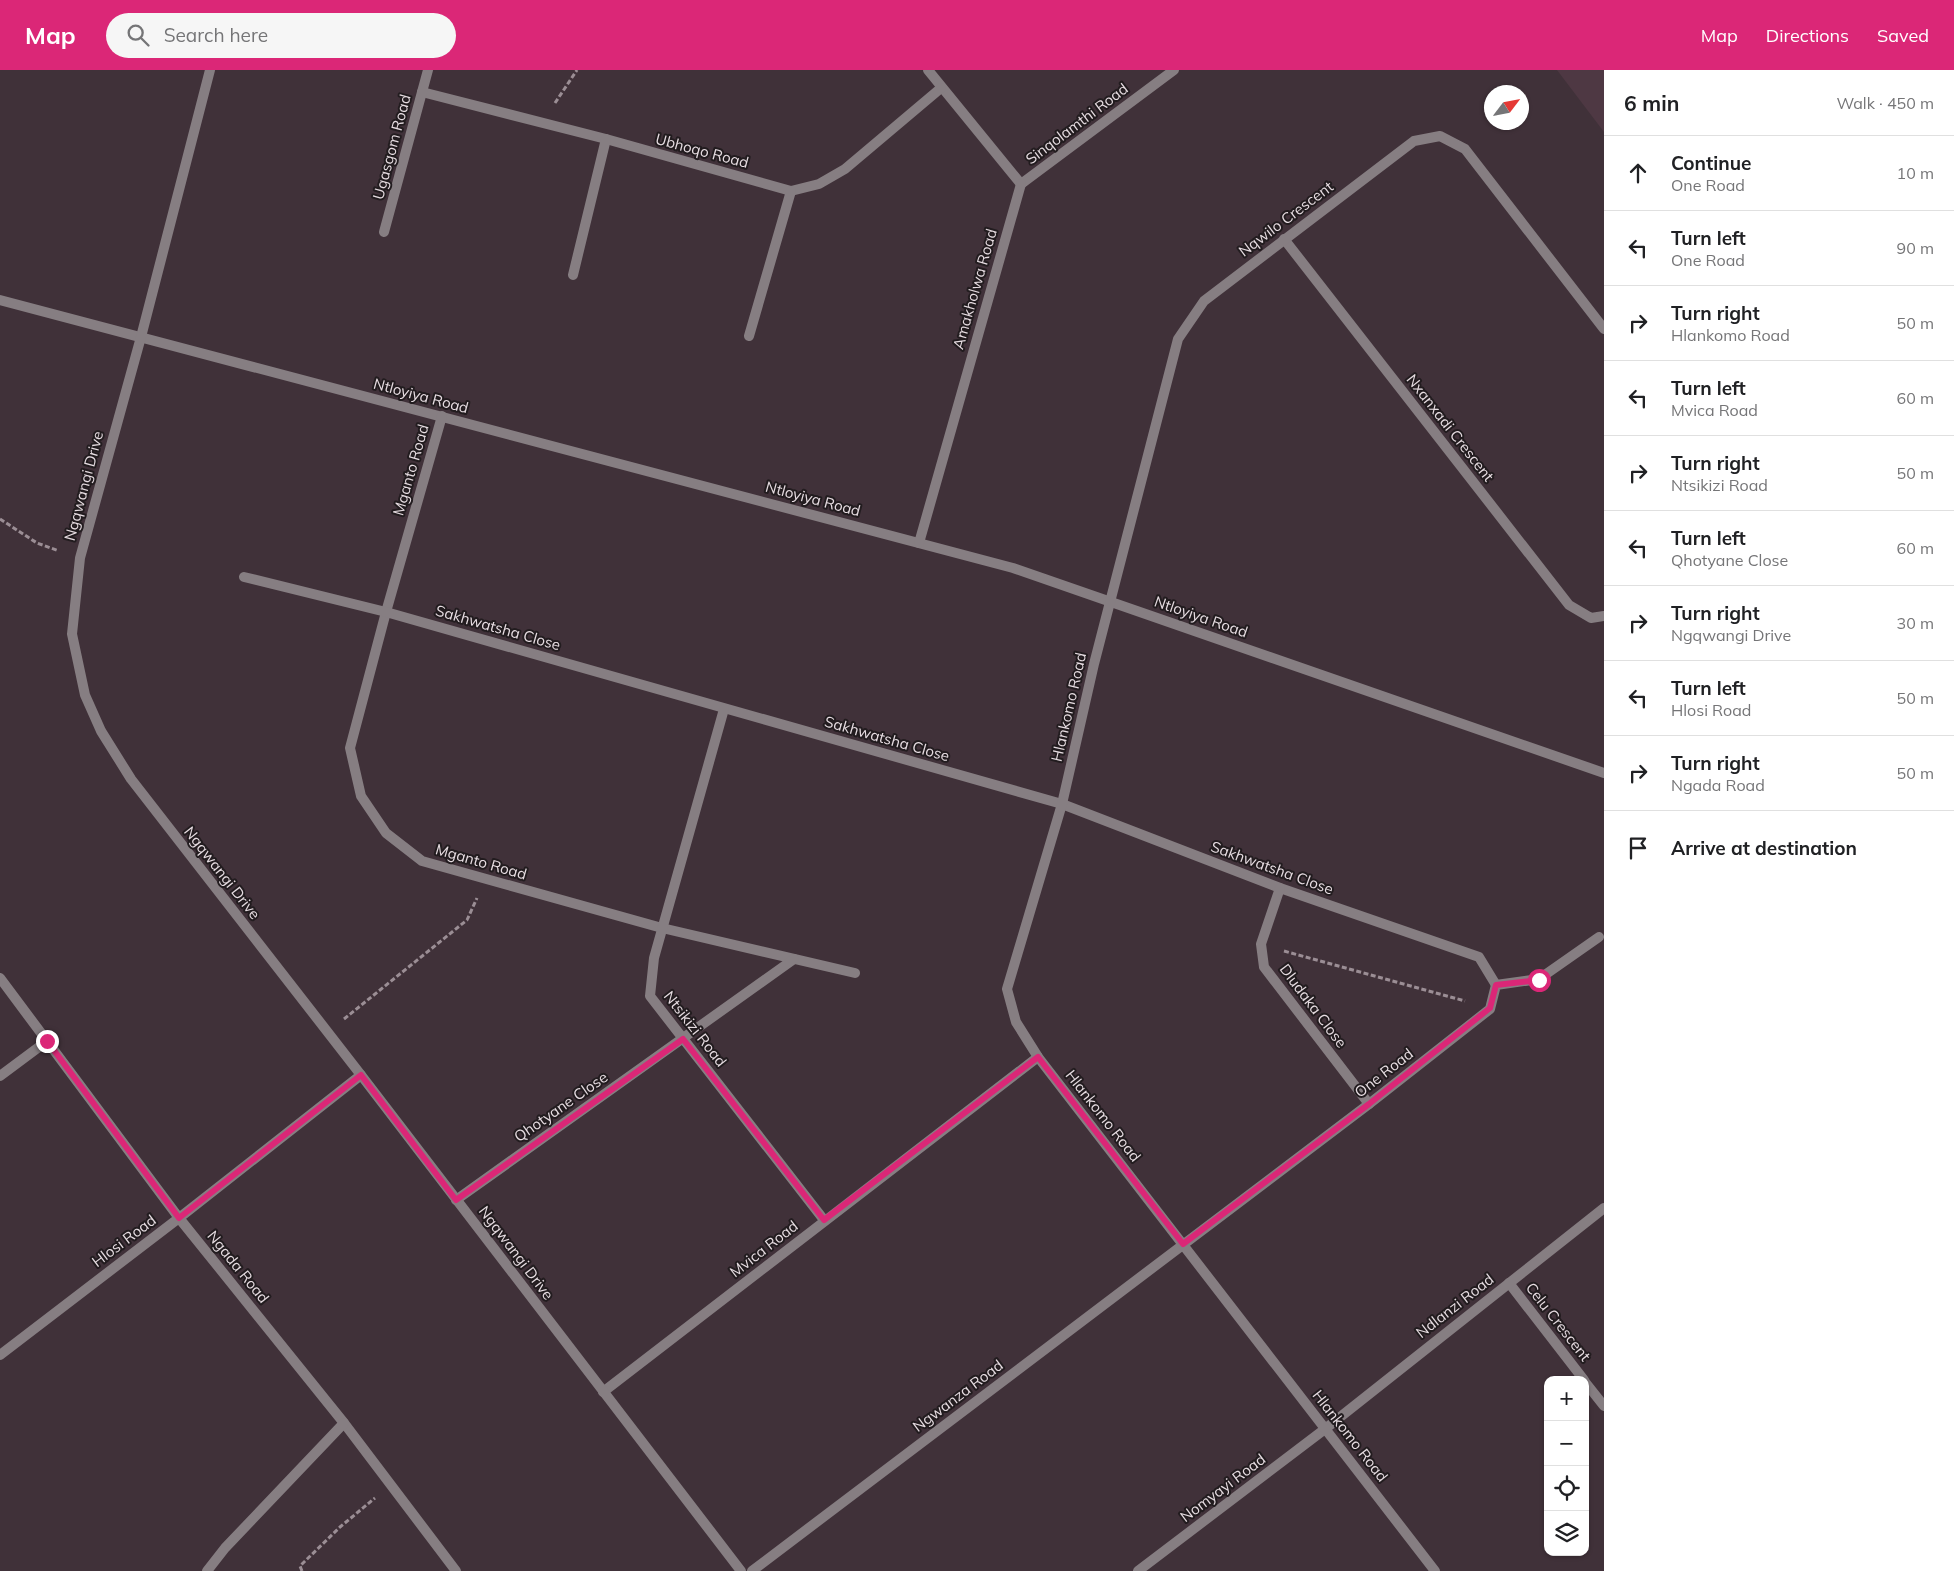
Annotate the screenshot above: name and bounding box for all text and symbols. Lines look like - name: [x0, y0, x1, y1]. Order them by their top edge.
- search box: [106, 13, 456, 58]
- text: Map: [25, 20, 76, 50]
- icon: search: [124, 21, 152, 49]
- text: Search here: [164, 23, 268, 47]
- text: Map: [1701, 24, 1738, 47]
- text: Directions: [1766, 24, 1849, 47]
- text: Saved: [1877, 24, 1929, 47]
- street label: Sinqolamthi Road: [1022, 79, 1132, 168]
- north arrow: [1484, 85, 1529, 130]
- text: 6 min: [1624, 90, 1679, 116]
- street label: Ugasgom Road: [368, 92, 415, 201]
- text: Walk · 450 m: [1836, 93, 1934, 113]
- street label: Ubhoqo Road: [654, 129, 751, 172]
- text: Continue: [1671, 151, 1751, 175]
- icon: ahead: [1624, 159, 1652, 187]
- text: 10 m: [1897, 163, 1934, 183]
- text: One Road: [1671, 175, 1745, 195]
- street label: Nqwilo Crescent: [1235, 177, 1337, 260]
- street label: Amakholwa Road: [948, 226, 1001, 351]
- text: Turn left: [1671, 226, 1746, 250]
- icon: left: [1624, 234, 1652, 262]
- text: 90 m: [1897, 238, 1934, 258]
- text: One Road: [1671, 250, 1745, 270]
- text: Turn right: [1671, 301, 1760, 325]
- icon: right: [1624, 309, 1652, 337]
- text: 50 m: [1897, 313, 1934, 333]
- text: Hlankomo Road: [1671, 325, 1790, 345]
- street label: Nxanxadi Crescent: [1403, 370, 1498, 485]
- street label: Ntloyiya Road: [372, 374, 471, 417]
- text: Turn left: [1671, 376, 1746, 400]
- icon: left: [1624, 384, 1652, 412]
- text: 60 m: [1897, 388, 1934, 408]
- text: Mvica Road: [1671, 400, 1758, 420]
- street label: Mganto Road: [388, 422, 433, 518]
- street label: Ngqwangi Drive: [60, 429, 107, 543]
- text: Turn right: [1671, 451, 1760, 475]
- icon: right: [1624, 459, 1652, 487]
- text: 50 m: [1897, 463, 1934, 483]
- text: Ntsikizi Road: [1671, 475, 1768, 495]
- street label: Ntloyiya Road: [764, 477, 863, 520]
- text: Turn left: [1671, 526, 1746, 550]
- icon: left: [1624, 534, 1652, 562]
- text: 60 m: [1897, 538, 1934, 558]
- text: Qhotyane Close: [1671, 550, 1788, 570]
- street label: Ntloyiya Road: [1152, 592, 1250, 641]
- street label: Sakhwatsha Close: [433, 601, 563, 654]
- text: Turn right: [1671, 601, 1760, 625]
- icon: right: [1624, 609, 1652, 637]
- text: 30 m: [1897, 613, 1934, 633]
- text: Ngqwangi Drive: [1671, 625, 1791, 645]
- street label: Hlankomo Road: [1047, 650, 1090, 763]
- text: Turn left: [1671, 676, 1746, 700]
- icon: left: [1624, 684, 1652, 712]
- text: 50 m: [1897, 688, 1934, 708]
- text: Hlosi Road: [1671, 700, 1751, 720]
- street label: Sakhwatsha Close: [822, 712, 952, 765]
- text: Turn right: [1671, 751, 1760, 775]
- icon: right: [1624, 759, 1652, 787]
- text: 50 m: [1897, 763, 1934, 783]
- text: Ngada Road: [1671, 775, 1765, 795]
- street label: Ngqwangi Drive: [180, 822, 265, 923]
- icon: arrive: [1624, 834, 1652, 862]
- text: Arrive at destination: [1671, 836, 1857, 860]
- street label: Sakhwatsha Close: [1208, 837, 1336, 899]
- street label: Mganto Road: [433, 839, 529, 884]
- street label: Dludaka Close: [1276, 960, 1351, 1051]
- route start: [1528, 969, 1551, 992]
- street label: Ntsikizi Road: [660, 987, 731, 1070]
- route end: [36, 1030, 59, 1053]
- street label: One Road: [1351, 1044, 1417, 1101]
- street label: Hlankomo Road: [1062, 1066, 1145, 1165]
- street label: Qhotyane Close: [510, 1067, 611, 1146]
- street label: Ngqwangi Drive: [475, 1202, 558, 1303]
- street label: Hlosi Road: [88, 1210, 159, 1271]
- street label: Mvica Road: [726, 1216, 802, 1281]
- street label: Ngada Road: [203, 1227, 273, 1307]
- street label: Ndlanzi Road: [1412, 1269, 1497, 1342]
- street label: Celu Crescent: [1522, 1279, 1595, 1365]
- street label: Ngwanza Road: [909, 1355, 1007, 1436]
- map controls: [1544, 1376, 1589, 1556]
- button: +: [1544, 1376, 1589, 1421]
- street label: Hlankomo Road: [1309, 1386, 1392, 1485]
- button: −: [1544, 1421, 1589, 1466]
- street label: Nomyayi Road: [1176, 1449, 1269, 1526]
- button: locate: [1544, 1466, 1589, 1511]
- button: layers: [1544, 1511, 1589, 1556]

